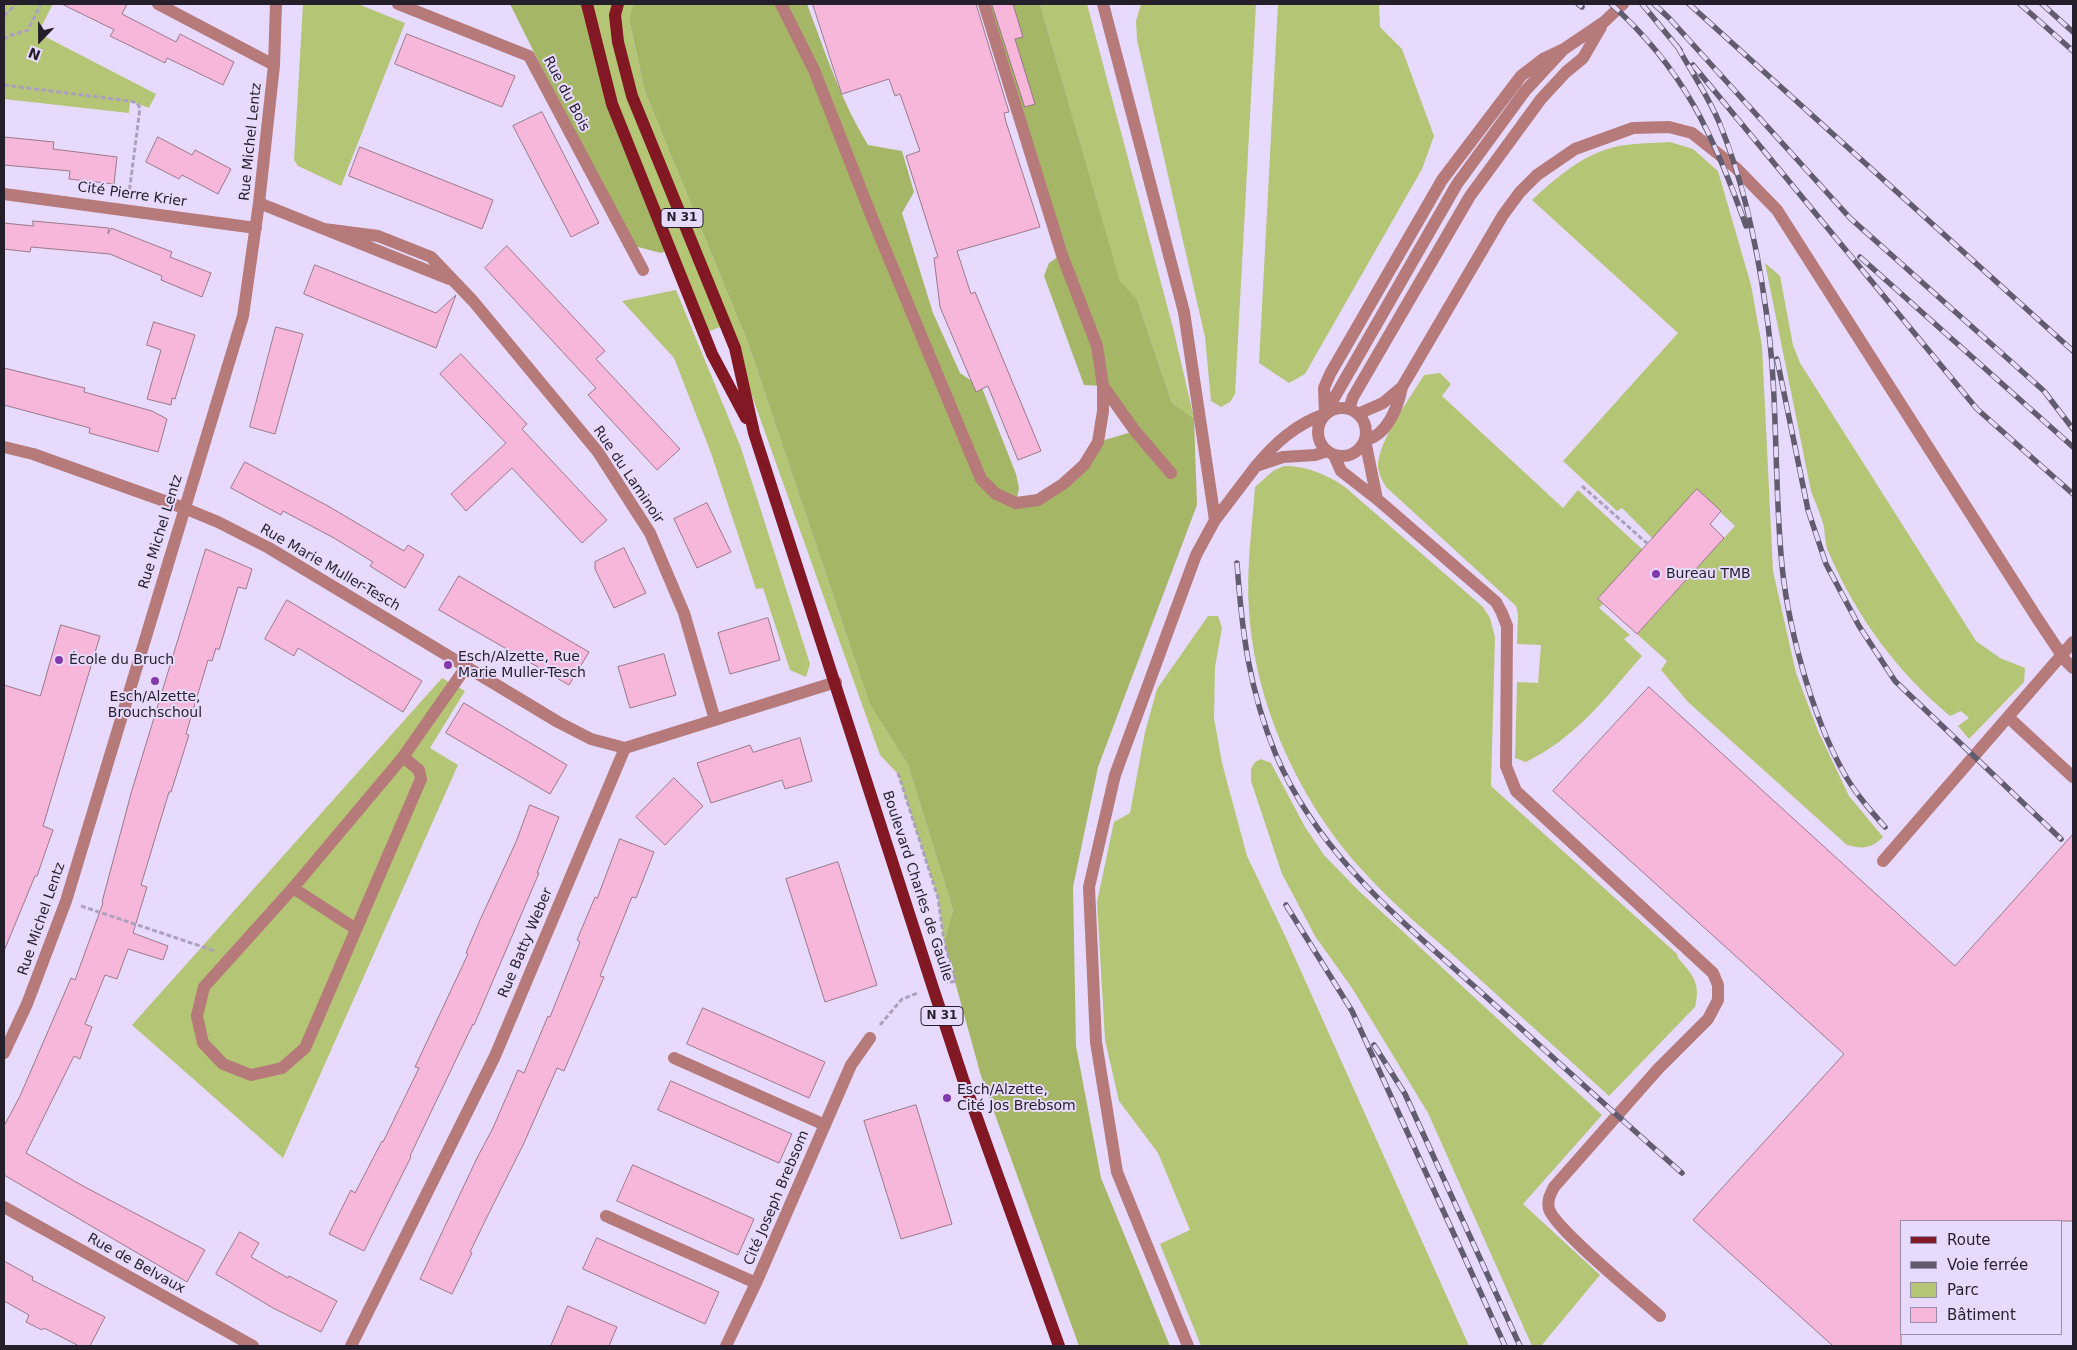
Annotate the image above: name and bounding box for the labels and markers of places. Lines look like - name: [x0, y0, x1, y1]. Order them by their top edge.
- place label: Bureau TMB: [1666, 566, 1751, 582]
- marker: Bureau TMB: [1650, 568, 1662, 580]
- place label: Esch/Alzette, Rue Marie Muller-Tesch: [458, 649, 586, 682]
- place label: École du Bruch: [69, 652, 174, 668]
- marker: École du Bruch: [53, 654, 65, 666]
- marker: Esch/Alzette, Rue Marie Muller-Tesch: [442, 659, 454, 671]
- marker: Esch/Alzette, Brouchschoul: [149, 675, 161, 687]
- place label: Esch/Alzette, Brouchschoul: [108, 689, 202, 722]
- place label: Esch/Alzette, Cité Jos Brebsom: [957, 1082, 1076, 1114]
- marker: Esch/Alzette, Cité Jos Brebsom: [941, 1092, 953, 1104]

